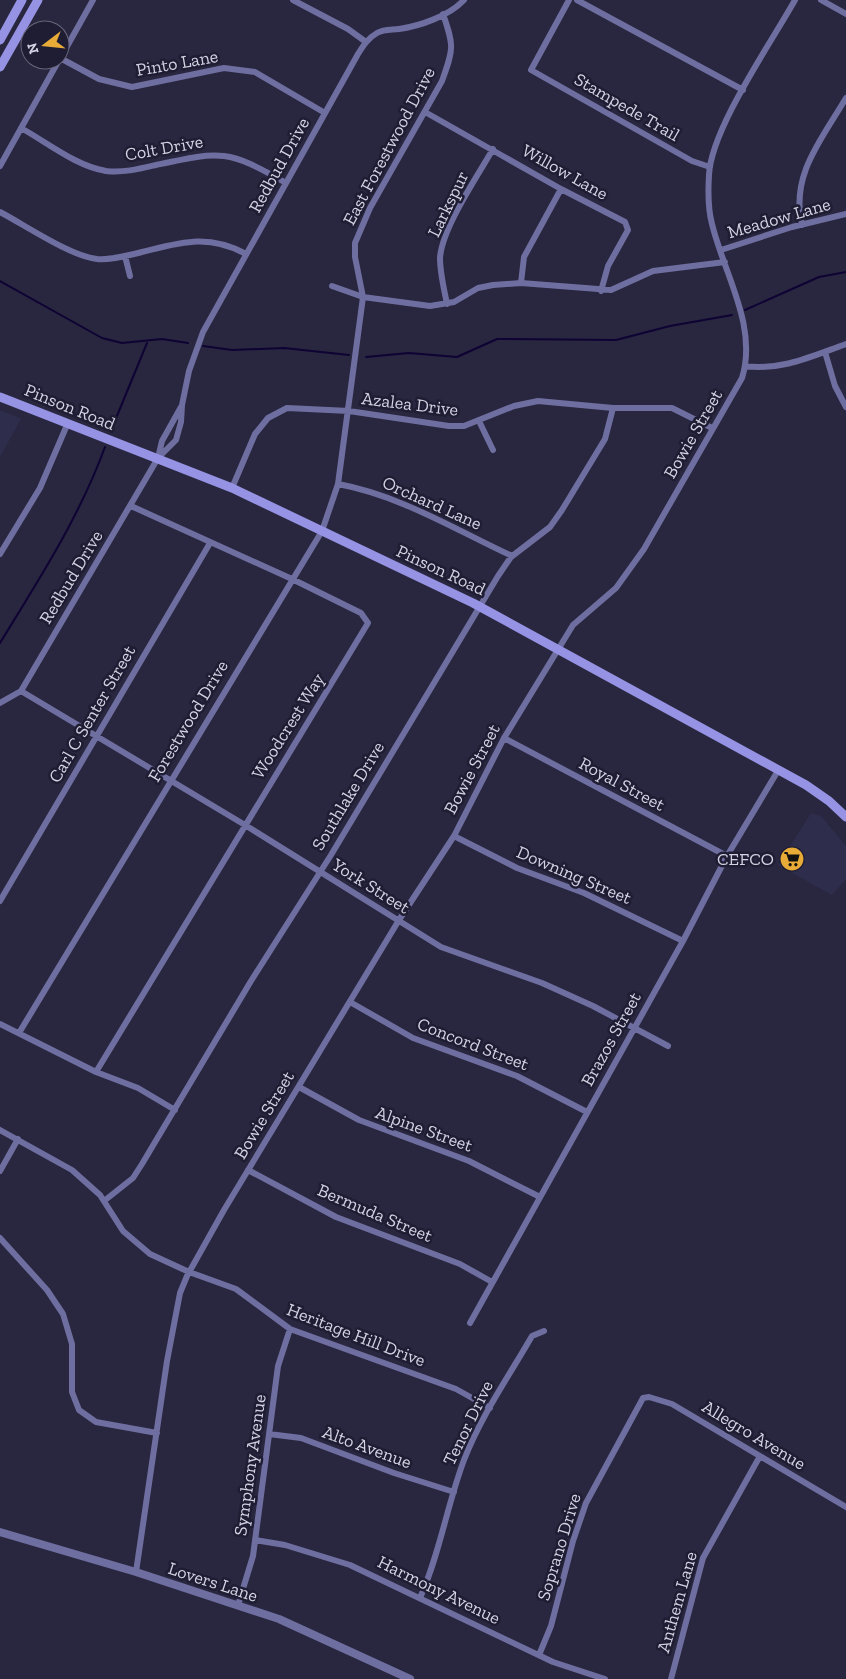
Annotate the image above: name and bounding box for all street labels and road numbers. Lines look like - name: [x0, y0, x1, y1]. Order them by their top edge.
- street label: Pinto Lane: [134, 45, 220, 81]
- street label: East Forestwood Drive: [338, 63, 440, 229]
- street label: Stampede Trail: [570, 68, 684, 146]
- street label: Redbud Drive: [244, 114, 314, 216]
- street label: Colt Drive: [123, 130, 205, 166]
- street label: Willow Lane: [518, 139, 612, 205]
- street label: Larkspur: [423, 167, 473, 241]
- street label: Meadow Lane: [725, 193, 833, 243]
- street label: Pinson Road: [21, 379, 119, 435]
- street label: Bowie Street: [659, 385, 727, 482]
- street label: Azalea Drive: [360, 387, 460, 421]
- street label: Orchard Lane: [379, 471, 485, 535]
- street label: Redbud Drive: [34, 526, 108, 628]
- street label: Pinson Road: [393, 540, 489, 600]
- street label: Carl C Senter Street: [44, 641, 140, 786]
- street label: Forestwood Drive: [143, 656, 233, 786]
- street label: Woodcrest Way: [247, 669, 330, 783]
- street label: Bowie Street: [439, 720, 505, 818]
- street label: Southlake Drive: [307, 738, 389, 854]
- street label: Royal Street: [575, 752, 669, 816]
- street label: Downing Street: [513, 841, 635, 909]
- street label: York Street: [327, 853, 414, 919]
- street label: Brazos Street: [576, 988, 646, 1090]
- street label: Concord Street: [414, 1013, 532, 1075]
- street label: Bowie Street: [229, 1067, 299, 1163]
- street label: Alpine Street: [372, 1101, 476, 1157]
- street label: Bermuda Street: [314, 1179, 436, 1247]
- street label: Heritage Hill Drive: [284, 1298, 428, 1372]
- street label: Tenor Drive: [438, 1377, 498, 1469]
- street label: Symphony Avenue: [229, 1393, 271, 1537]
- street label: Allegro Avenue: [698, 1395, 810, 1475]
- street label: Alto Avenue: [320, 1421, 414, 1473]
- street label: Soprano Drive: [532, 1491, 586, 1603]
- street label: Anthem Lane: [652, 1549, 702, 1655]
- street label: Harmony Avenue: [374, 1551, 504, 1629]
- street label: Lovers Lane: [165, 1557, 261, 1607]

